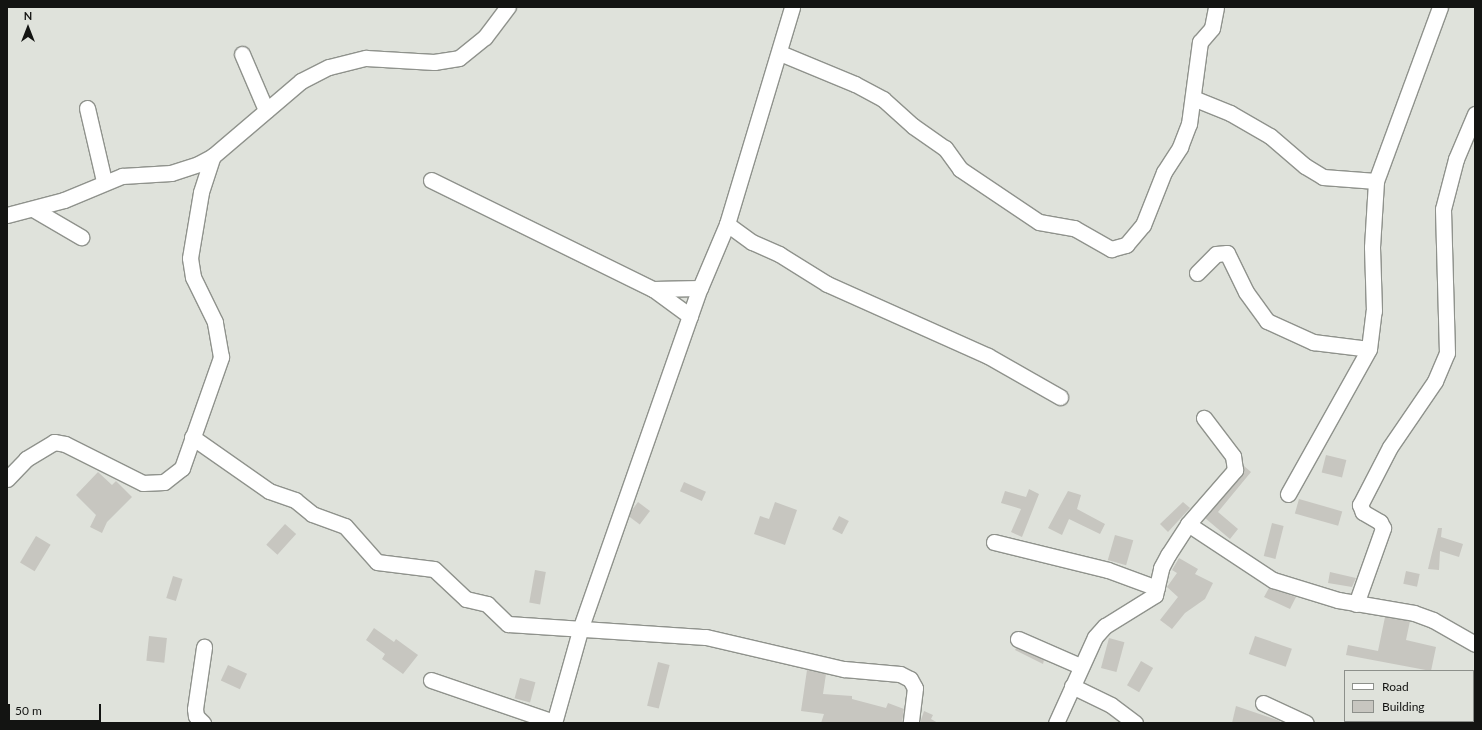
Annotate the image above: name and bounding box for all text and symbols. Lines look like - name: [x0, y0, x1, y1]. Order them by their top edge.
- north arrow: [8, 8, 48, 48]
- text: N: [24, 9, 32, 22]
- legend: [1344, 670, 1474, 722]
- text: Road: [1382, 679, 1409, 694]
- scale bar: [10, 696, 103, 722]
- text: Building: [1382, 699, 1425, 714]
- text: 50 m: [15, 703, 42, 718]

